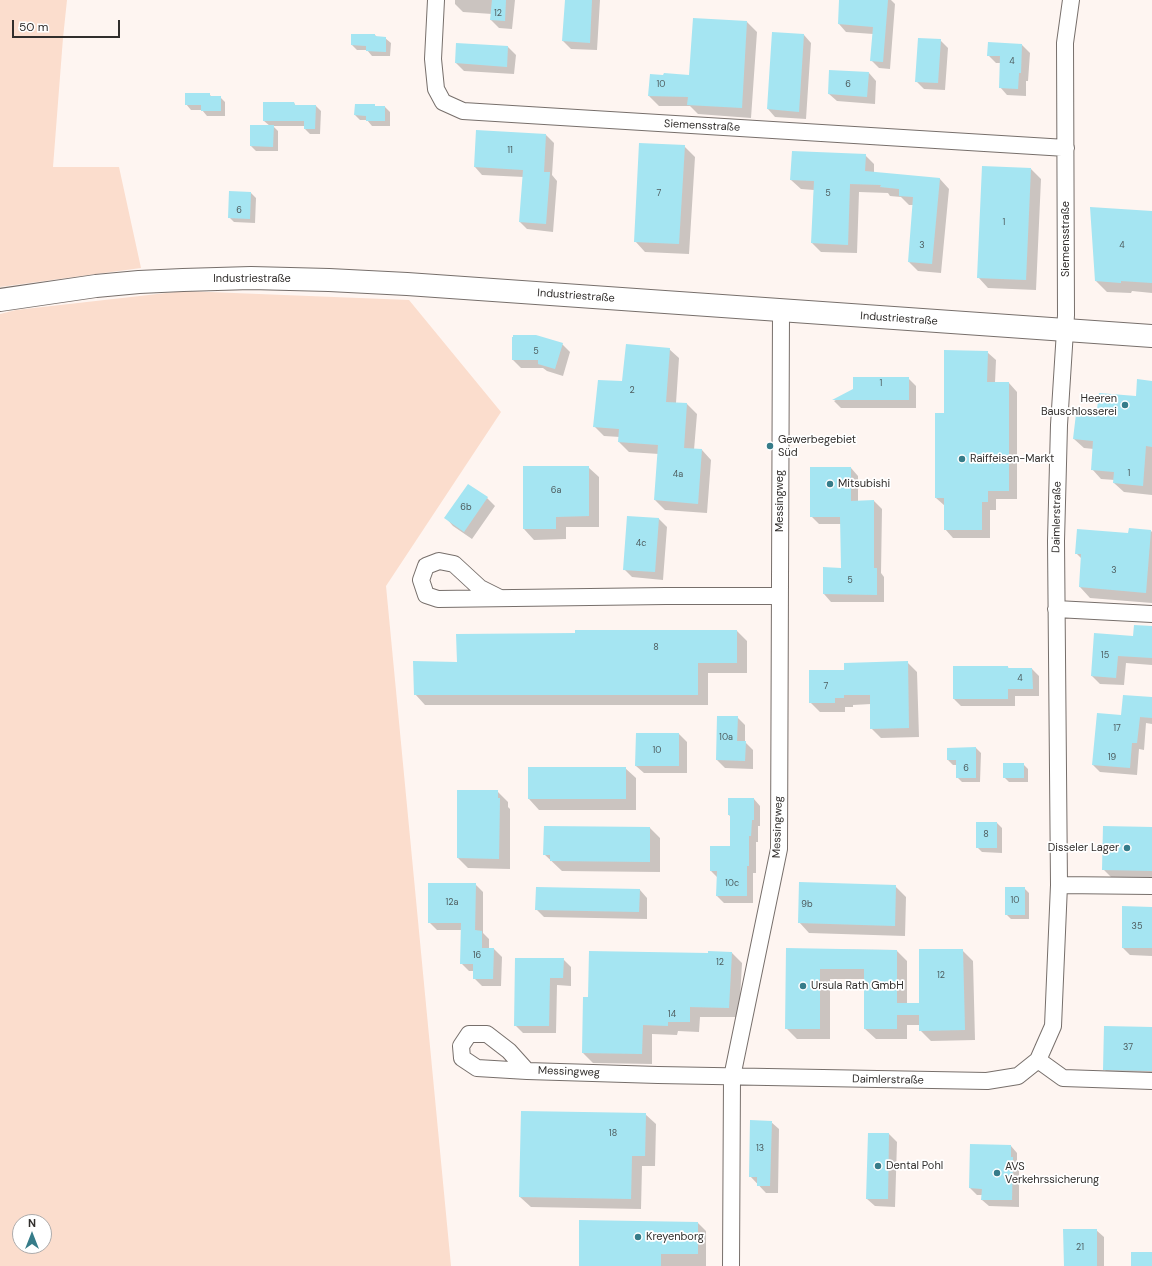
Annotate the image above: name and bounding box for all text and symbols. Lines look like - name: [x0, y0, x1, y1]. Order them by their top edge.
- house number: 12: [494, 9, 502, 19]
- scale bar: [14, 12, 122, 38]
- text: 50 m: [19, 19, 48, 35]
- house number: 4: [1009, 57, 1015, 67]
- house number: 10: [657, 80, 665, 90]
- house number: 6: [845, 80, 851, 90]
- street label: Siemensstraße: [664, 117, 740, 135]
- house number: 11: [507, 146, 513, 156]
- house number: 7: [657, 189, 661, 199]
- house number: 5: [825, 189, 831, 199]
- street label: Siemensstraße: [1059, 201, 1073, 277]
- house number: 6: [236, 206, 242, 216]
- house number: 1: [1003, 218, 1005, 228]
- house number: 3: [919, 241, 925, 251]
- house number: 4: [1119, 241, 1125, 251]
- street label: Industriestraße: [213, 272, 291, 286]
- street label: Industriestraße: [537, 287, 615, 305]
- street label: Industriestraße: [860, 310, 938, 328]
- house number: 5: [533, 347, 539, 357]
- house number: 1: [880, 379, 882, 389]
- house number: 2: [629, 386, 635, 396]
- place label: Heeren Bauschlosserei: [1041, 392, 1117, 418]
- marker: Heeren Bauschlosserei: [1120, 400, 1130, 410]
- place label: Gewerbegebiet Süd: [778, 433, 856, 459]
- marker: Gewerbegebiet Süd: [765, 441, 775, 451]
- place label: Raiffeisen-Markt: [970, 452, 1054, 466]
- marker: Raiffeisen-Markt: [957, 454, 967, 464]
- house number: 1: [1128, 469, 1130, 479]
- house number: 4a: [673, 470, 683, 480]
- street label: Messingweg: [773, 470, 787, 532]
- place label: Mitsubishi: [838, 477, 890, 491]
- marker: Mitsubishi: [825, 479, 835, 489]
- street label: Daimlerstraße: [1050, 481, 1064, 553]
- house number: 6a: [551, 486, 561, 496]
- house number: 6b: [460, 503, 472, 513]
- house number: 4c: [636, 539, 646, 549]
- house number: 3: [1111, 566, 1117, 576]
- house number: 5: [847, 576, 853, 586]
- house number: 8: [653, 643, 659, 653]
- house number: 15: [1101, 651, 1109, 661]
- house number: 4: [1017, 674, 1023, 684]
- house number: 7: [824, 682, 828, 692]
- house number: 17: [1113, 724, 1121, 734]
- house number: 10a: [719, 733, 733, 743]
- house number: 10: [653, 746, 661, 756]
- house number: 19: [1108, 753, 1116, 763]
- house number: 6: [963, 764, 969, 774]
- street label: Messingweg: [770, 796, 786, 858]
- house number: 8: [983, 830, 989, 840]
- place label: Disseler Lager: [1048, 841, 1119, 855]
- marker: Disseler Lager: [1122, 843, 1132, 853]
- house number: 10c: [725, 879, 739, 889]
- house number: 10: [1011, 896, 1019, 906]
- house number: 12a: [446, 898, 458, 908]
- house number: 9b: [801, 900, 813, 910]
- house number: 35: [1132, 922, 1142, 932]
- house number: 16: [473, 951, 481, 961]
- house number: 12: [716, 958, 724, 968]
- house number: 12: [937, 971, 945, 981]
- place label: Ursula Rath GmbH: [811, 979, 904, 993]
- marker: Ursula Rath GmbH: [798, 981, 808, 991]
- house number: 14: [668, 1010, 676, 1020]
- house number: 37: [1123, 1043, 1133, 1053]
- street label: Messingweg: [538, 1064, 600, 1080]
- street label: Daimlerstraße: [852, 1073, 924, 1087]
- house number: 18: [609, 1129, 617, 1139]
- house number: 13: [756, 1144, 764, 1154]
- place label: Dental Pohl: [886, 1159, 943, 1173]
- place label: AVS Verkehrssicherung: [1005, 1160, 1099, 1186]
- marker: Dental Pohl: [873, 1161, 883, 1171]
- marker: AVS Verkehrssicherung: [992, 1168, 1002, 1178]
- north arrow: [12, 1214, 52, 1254]
- text: N: [28, 1216, 36, 1230]
- place label: Kreyenborg: [646, 1230, 704, 1244]
- marker: Kreyenborg: [633, 1232, 643, 1242]
- house number: 21: [1076, 1243, 1084, 1253]

